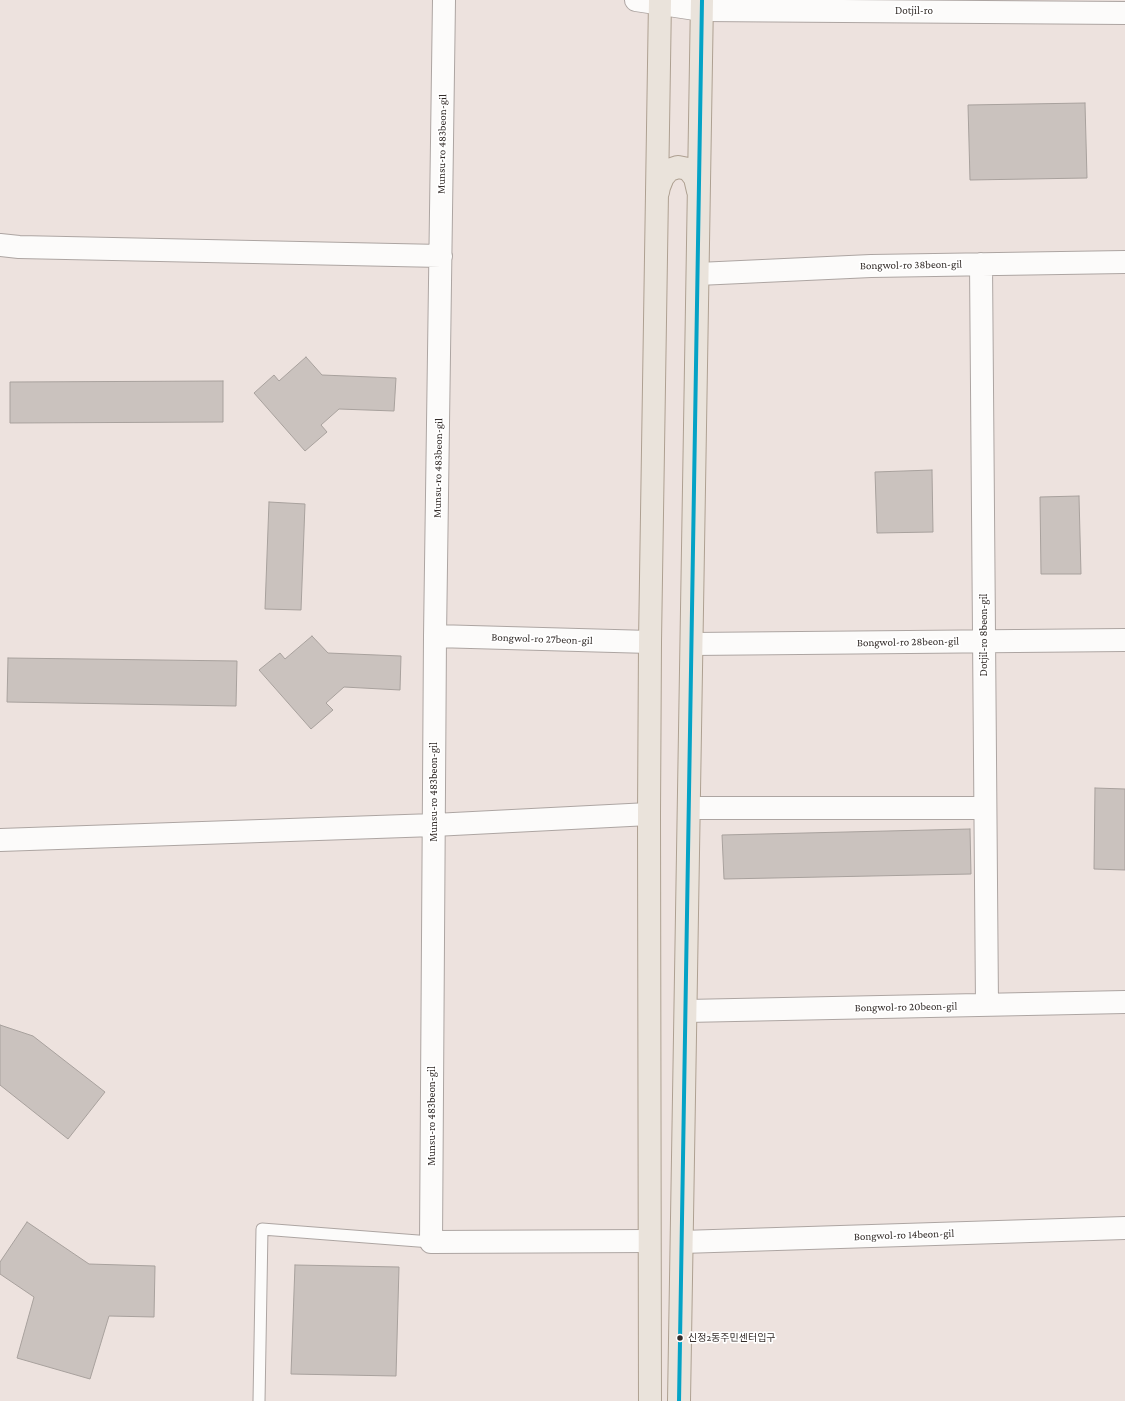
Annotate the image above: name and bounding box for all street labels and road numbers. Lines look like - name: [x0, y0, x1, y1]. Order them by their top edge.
- street label: Dotjil-ro: [895, 4, 933, 18]
- street label: Munsu-ro 483beon-gil: [435, 94, 449, 194]
- street label: Bongwol-ro 38beon-gil: [860, 258, 962, 272]
- street label: Munsu-ro 483beon-gil: [431, 418, 445, 518]
- street label: Dotjil-ro 8beon-gil: [977, 594, 991, 676]
- street label: Bongwol-ro 27beon-gil: [491, 631, 593, 647]
- street label: Bongwol-ro 28beon-gil: [857, 635, 959, 649]
- street label: Munsu-ro 483beon-gil: [427, 742, 441, 842]
- street label: Bongwol-ro 20beon-gil: [855, 1000, 957, 1014]
- street label: Munsu-ro 483beon-gil: [425, 1066, 439, 1166]
- street label: Bongwol-ro 14beon-gil: [854, 1227, 954, 1243]

